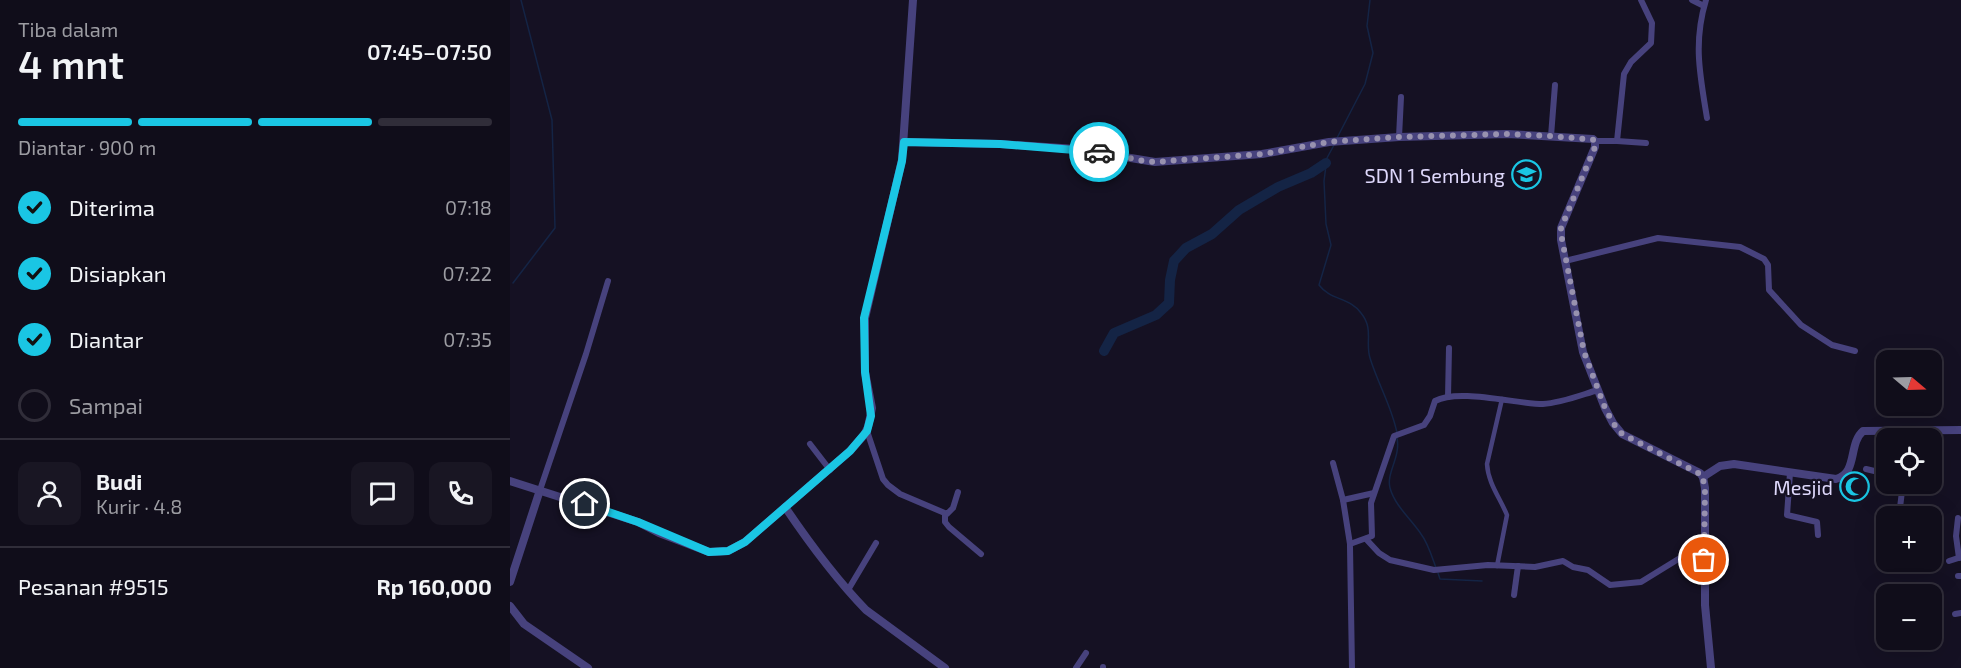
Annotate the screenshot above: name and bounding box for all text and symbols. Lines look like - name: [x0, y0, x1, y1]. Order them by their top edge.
- text: Tiba dalam: [18, 17, 118, 41]
- text: 07:45–07:50: [367, 38, 492, 64]
- text: 4 mnt: [18, 40, 124, 87]
- courier: [1069, 122, 1129, 182]
- text: Diantar · 900 m: [18, 135, 156, 159]
- icon: car: [1083, 136, 1116, 169]
- school or university icon: SDN 1 Sembung: [1510, 159, 1542, 191]
- place label: SDN 1 Sembung: [1364, 163, 1505, 187]
- icon: check: [18, 191, 51, 224]
- text: Diterima: [69, 194, 155, 220]
- text: 07:18: [445, 195, 492, 219]
- icon: check: [18, 257, 51, 290]
- text: Disiapkan: [69, 260, 167, 286]
- text: 07:22: [443, 261, 492, 285]
- icon: check: [18, 323, 51, 356]
- text: Diantar: [69, 326, 143, 352]
- text: 07:35: [443, 327, 492, 351]
- north arrow: [1876, 350, 1942, 416]
- map controls: [1876, 350, 1942, 650]
- text: Sampai: [69, 392, 143, 418]
- button: locate: [1876, 428, 1942, 494]
- button: person: [18, 462, 81, 525]
- button: chat: [351, 462, 414, 525]
- button: phone: [429, 462, 492, 525]
- text: Budi: [96, 468, 142, 494]
- mosque icon: Mesjid: [1838, 471, 1870, 503]
- place label: Mesjid: [1773, 475, 1833, 499]
- pin: [559, 478, 610, 529]
- icon: home: [568, 487, 601, 520]
- text: Kurir · 4.8: [96, 494, 182, 518]
- button: +: [1876, 506, 1942, 572]
- pin: [1678, 534, 1729, 585]
- icon: bag: [1687, 543, 1720, 576]
- text: Pesanan #9515: [18, 573, 168, 599]
- text: Rp 160,000: [376, 573, 492, 599]
- button: −: [1876, 584, 1942, 650]

